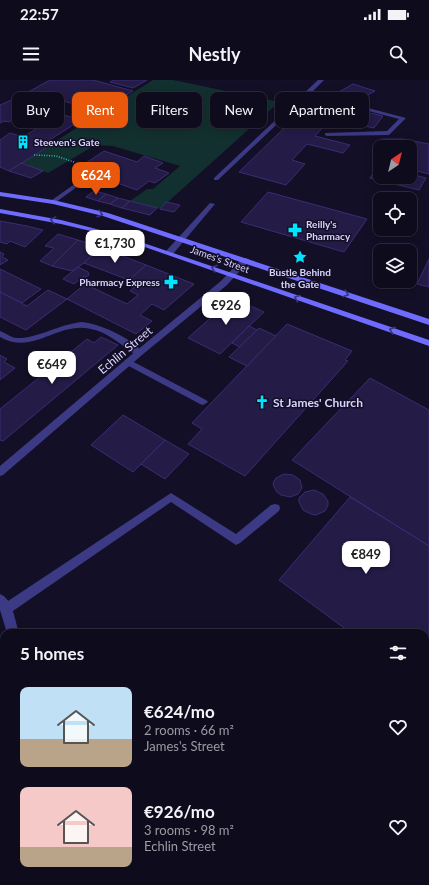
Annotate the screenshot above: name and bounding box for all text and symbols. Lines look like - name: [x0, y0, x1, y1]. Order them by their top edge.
- text: 22:57: [20, 5, 59, 23]
- icon: menu: [20, 43, 42, 65]
- text: Nestly: [189, 43, 240, 65]
- icon: search: [387, 43, 409, 65]
- chip: Buy: [12, 92, 64, 128]
- chip: Rent: [72, 92, 128, 128]
- chip: Filters: [136, 92, 202, 128]
- chip: New: [210, 92, 267, 128]
- chip: Apartment: [275, 92, 369, 128]
- building icon: Steeven's Gate: [15, 134, 31, 150]
- place label: Steeven's Gate: [34, 136, 100, 148]
- north arrow: [373, 140, 417, 184]
- map controls: [373, 140, 417, 288]
- pin: €624: [72, 162, 120, 196]
- text: €624: [81, 167, 111, 183]
- button: locate: [373, 192, 417, 236]
- one-way arrow: [96, 209, 103, 218]
- one-way arrow: [50, 217, 56, 225]
- place label: Reilly's Pharmacy: [306, 218, 351, 242]
- pharmacy icon: Reilly's Pharmacy: [287, 222, 303, 238]
- pin: €1,730: [82, 230, 148, 264]
- text: €1,730: [95, 235, 135, 251]
- street label: James's Street: [189, 243, 252, 275]
- button: layers: [373, 244, 417, 288]
- place icon: Bustle Behind the Gate: [292, 249, 308, 265]
- one-way arrow: [210, 265, 217, 273]
- place label: Bustle Behind the Gate: [269, 266, 331, 290]
- pharmacy icon: Pharmacy Express: [163, 274, 179, 290]
- place label: Pharmacy Express: [79, 276, 161, 288]
- one-way arrow: [342, 289, 349, 298]
- pin: €926: [202, 292, 250, 326]
- one-way arrow: [294, 294, 301, 302]
- text: €926: [211, 297, 241, 313]
- street label: Echlin Street: [95, 323, 156, 377]
- one-way arrow: [389, 327, 396, 335]
- pin: €649: [28, 351, 76, 385]
- text: €649: [37, 356, 67, 372]
- church icon: St James' Church: [254, 394, 270, 410]
- place label: St James' Church: [273, 395, 363, 410]
- pin: €849: [342, 541, 390, 575]
- text: €849: [351, 546, 381, 562]
- icon: filters: [387, 642, 409, 664]
- text: 5 homes: [20, 643, 84, 664]
- text: €624/mo: [144, 701, 215, 722]
- icon: home: [52, 703, 100, 751]
- icon: heart: [387, 716, 409, 738]
- text: 2 rooms · 66 m²: [144, 722, 234, 738]
- text: James's Street: [144, 738, 225, 754]
- text: €926/mo: [144, 801, 215, 822]
- icon: home: [52, 803, 100, 851]
- icon: heart: [387, 816, 409, 838]
- text: 3 rooms · 98 m²: [144, 822, 234, 838]
- text: Echlin Street: [144, 838, 216, 854]

